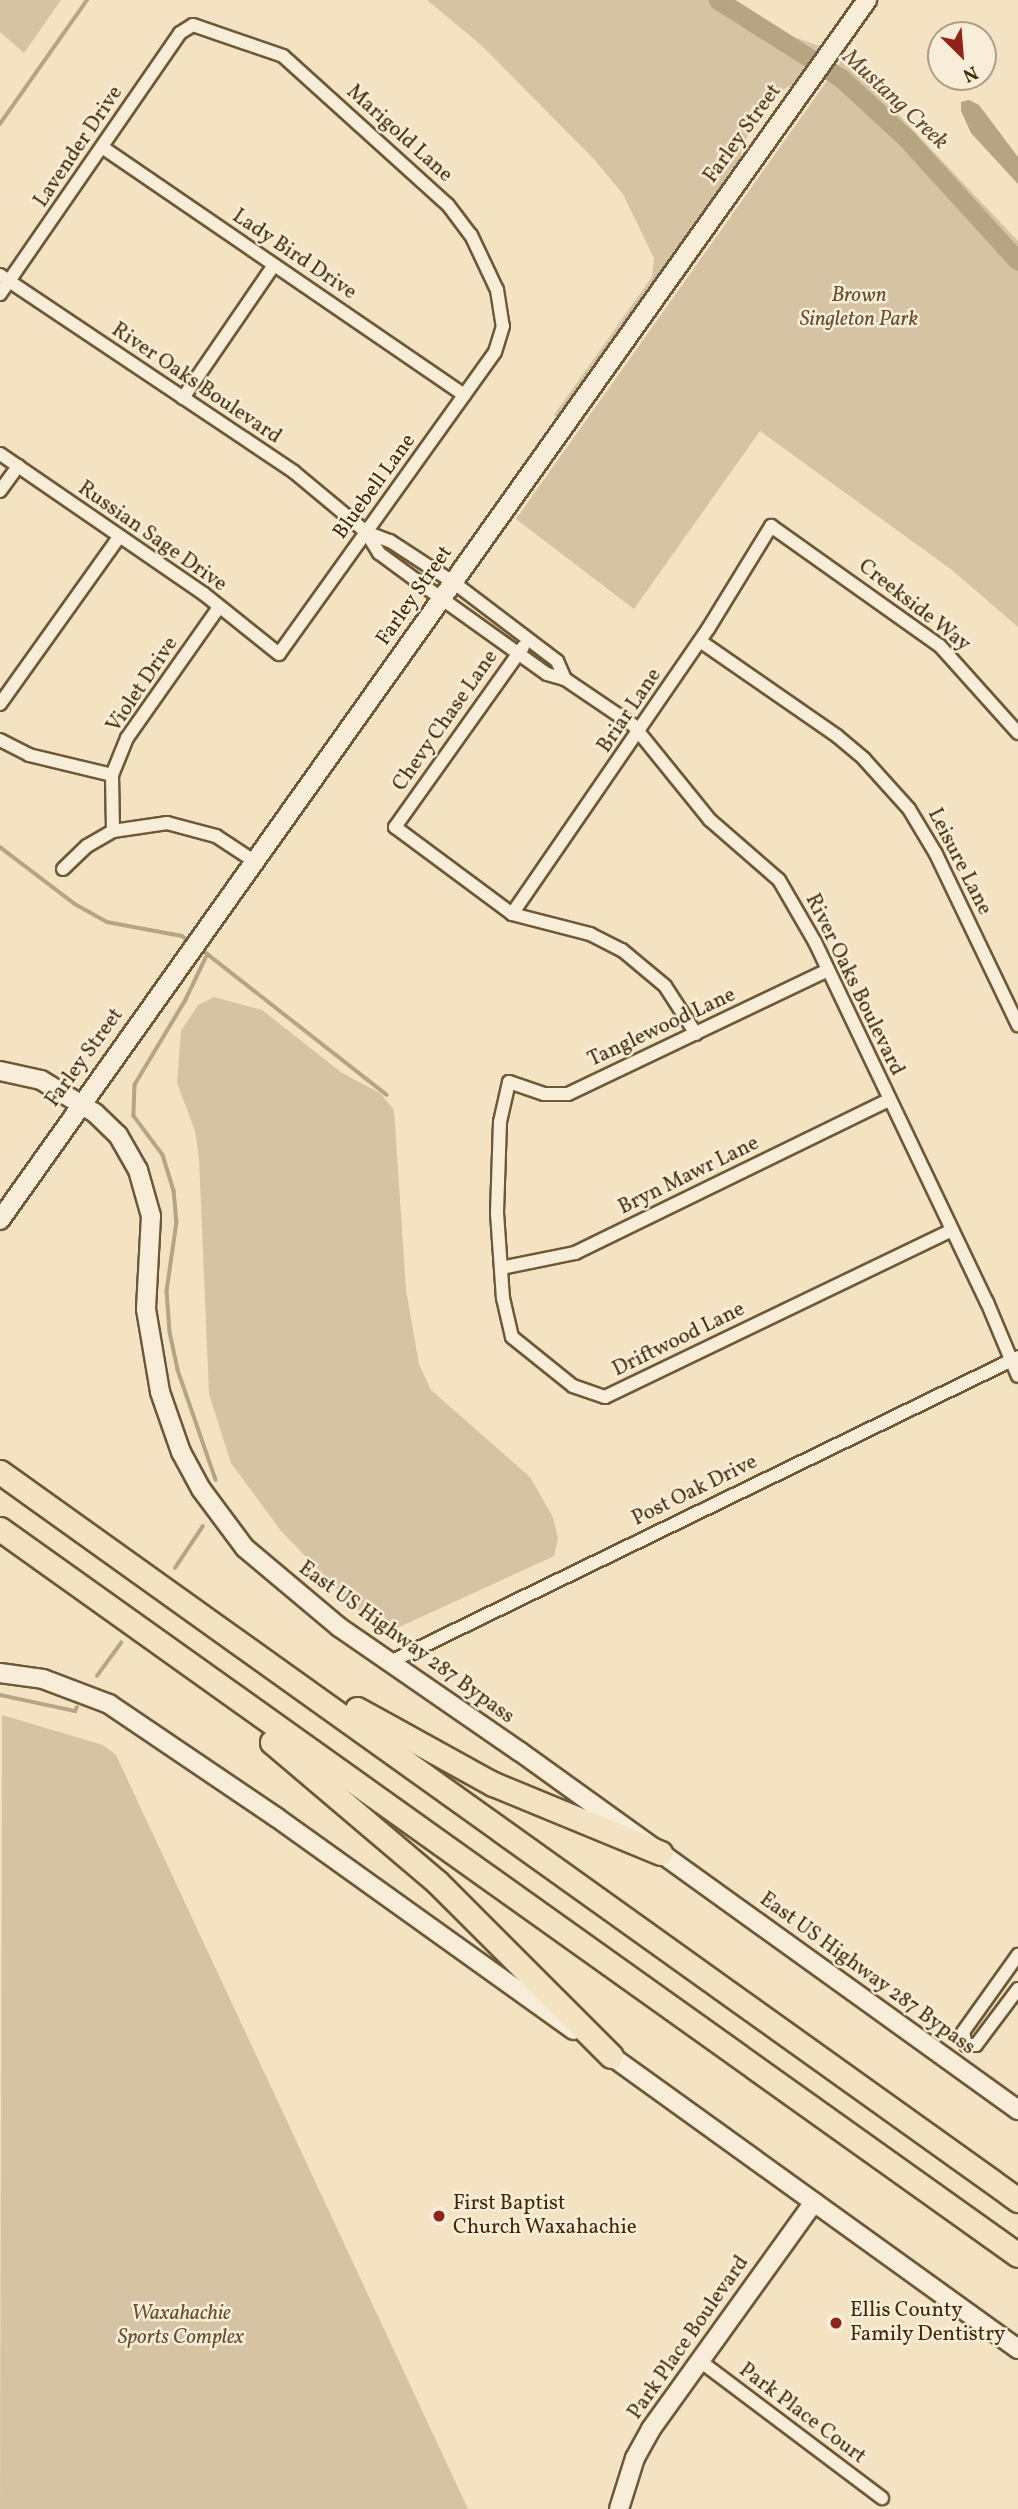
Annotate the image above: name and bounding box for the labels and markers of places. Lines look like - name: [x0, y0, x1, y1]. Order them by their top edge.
- place label: First Baptist Church Waxahachie: [453, 2191, 637, 2241]
- marker: First Baptist Church Waxahachie: [431, 2208, 447, 2224]
- place label: Ellis County Family Dentistry: [850, 2298, 1006, 2348]
- marker: Ellis County Family Dentistry: [828, 2315, 844, 2331]

